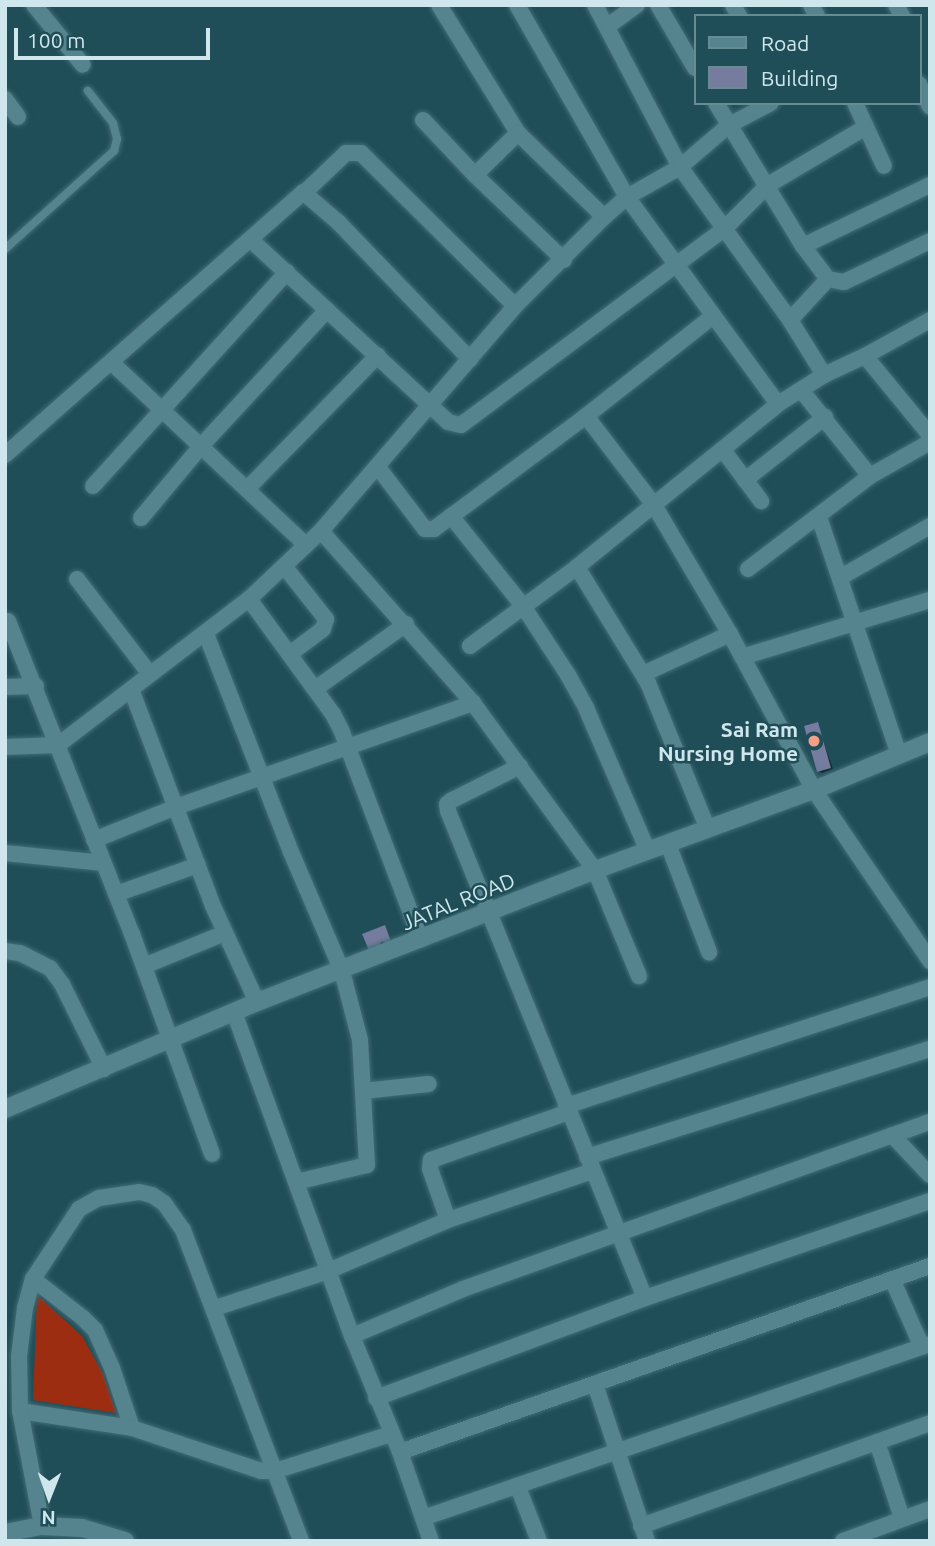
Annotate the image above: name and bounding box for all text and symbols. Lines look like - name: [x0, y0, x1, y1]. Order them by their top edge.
- scale bar: [18, 14, 214, 58]
- legend: [694, 14, 921, 105]
- text: 100 m: [27, 28, 85, 52]
- text: Road: [761, 31, 809, 55]
- text: Building: [761, 66, 838, 90]
- place label: Sai Ram Nursing Home: [658, 716, 798, 766]
- marker: Sai Ram Nursing Home: [804, 731, 824, 751]
- street label: JATAL ROAD: [398, 867, 518, 935]
- north arrow: [14, 1462, 84, 1532]
- text: N: [41, 1507, 56, 1529]

